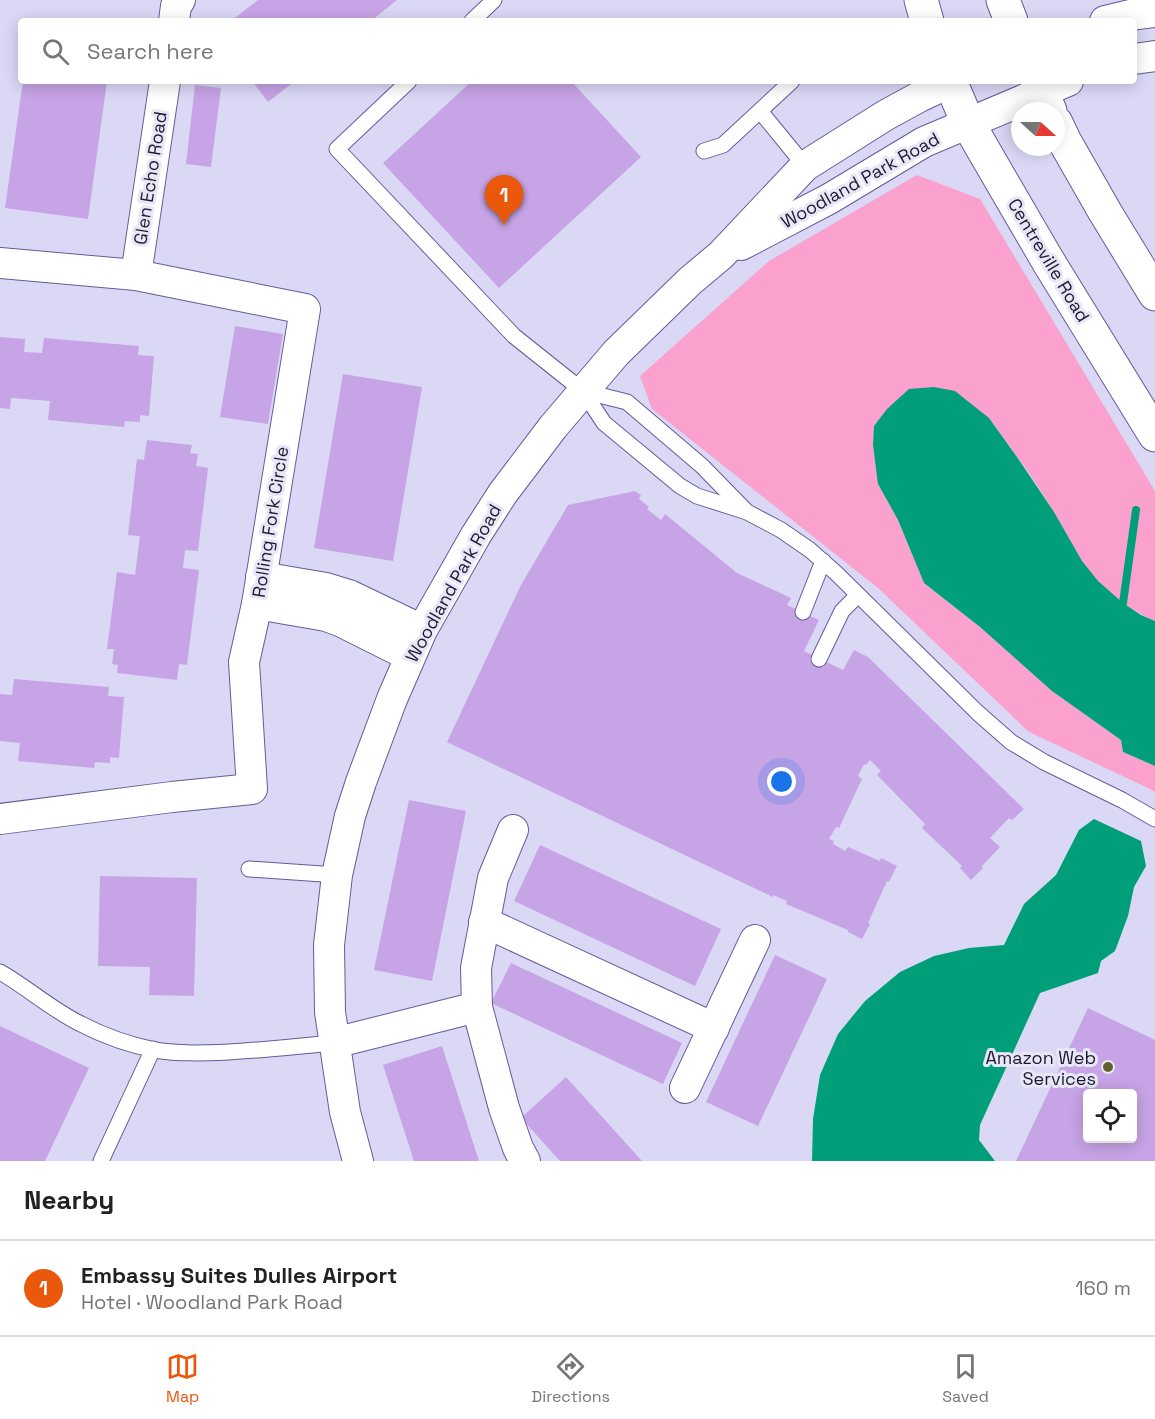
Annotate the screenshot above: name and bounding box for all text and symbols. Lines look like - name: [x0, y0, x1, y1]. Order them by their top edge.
- search box: [18, 18, 1137, 84]
- icon: search: [39, 35, 72, 68]
- text: Search here: [87, 37, 214, 65]
- north arrow: [1011, 102, 1065, 156]
- street label: Glen Echo Road: [128, 110, 172, 246]
- street label: Woodland Park Road: [777, 127, 943, 233]
- pin: 1: [484, 176, 524, 225]
- street label: Centreville Road: [1003, 194, 1095, 326]
- street label: Rolling Fork Circle: [247, 445, 293, 599]
- street label: Woodland Park Road: [400, 500, 506, 666]
- your location: [767, 767, 796, 796]
- place label: Amazon Web Services: [985, 1046, 1096, 1090]
- marker: Amazon Web Services: [1101, 1060, 1115, 1074]
- map controls: [1083, 1089, 1137, 1143]
- button: locate: [1083, 1089, 1137, 1143]
- text: Nearby: [24, 1183, 114, 1217]
- text: Embassy Suites Dulles Airport: [81, 1261, 397, 1289]
- text: 1: [39, 1275, 48, 1301]
- text: 160 m: [1075, 1275, 1131, 1301]
- text: Hotel · Woodland Park Road: [81, 1289, 343, 1315]
- tab: Map: [166, 1350, 199, 1407]
- tab: Directions: [532, 1350, 610, 1407]
- tab: Saved: [942, 1350, 989, 1407]

